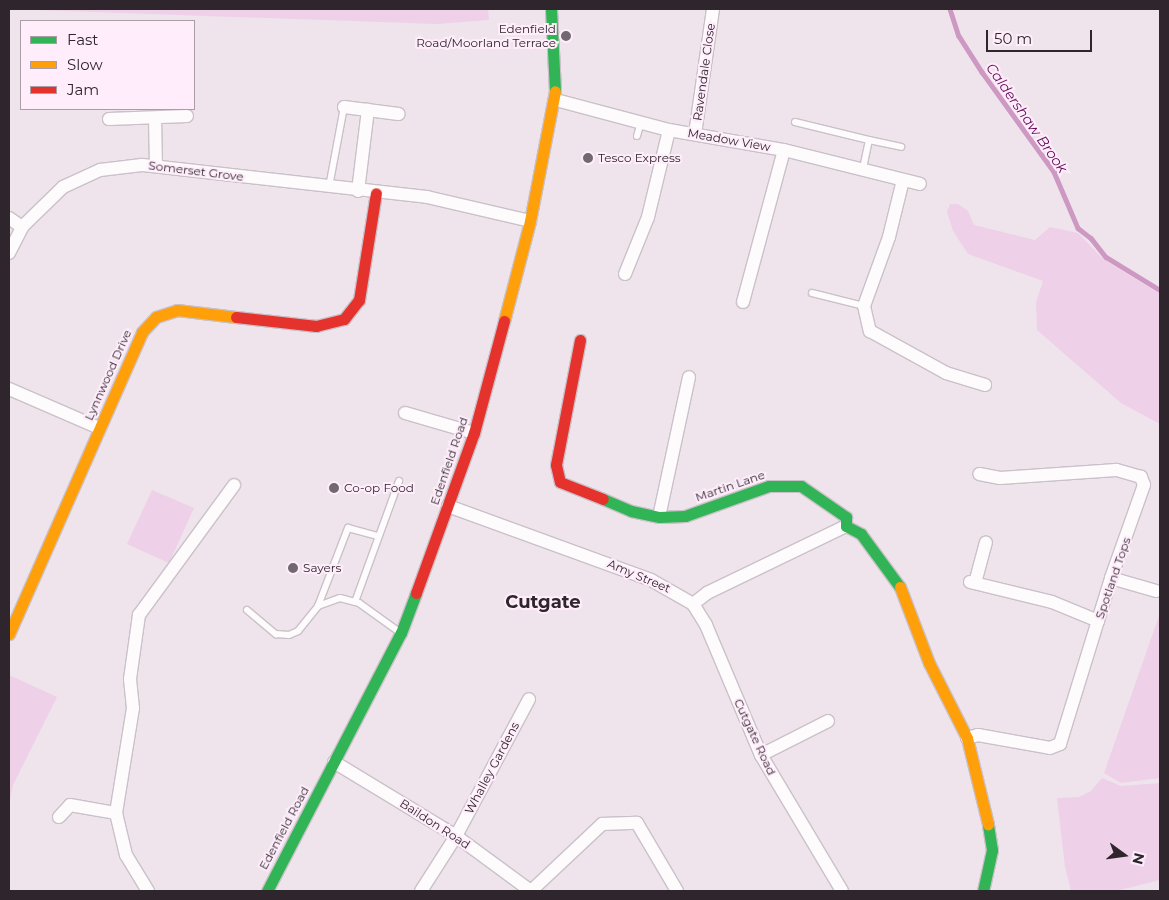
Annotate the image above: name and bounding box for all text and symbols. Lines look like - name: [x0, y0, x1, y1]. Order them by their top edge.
- legend: [20, 20, 195, 110]
- scale bar: [989, 20, 1095, 52]
- place label: Edenfield Road/Moorland Terrace: [416, 22, 556, 50]
- street label: Ravendale Close: [690, 22, 718, 122]
- text: 50 m: [994, 29, 1032, 48]
- text: Fast: [67, 30, 98, 49]
- marker: Edenfield Road/Moorland Terrace: [560, 30, 572, 42]
- text: Slow: [67, 55, 103, 74]
- water label: Caldershaw Brook: [983, 60, 1071, 176]
- text: Jam: [67, 80, 99, 99]
- street label: Meadow View: [686, 126, 772, 154]
- place label: Tesco Express: [598, 151, 681, 165]
- marker: Tesco Express: [582, 152, 594, 164]
- street label: Somerset Grove: [148, 158, 244, 184]
- street label: Lynnwood Drive: [82, 327, 134, 423]
- street label: Edenfield Road: [427, 415, 471, 507]
- street label: Martin Lane: [693, 467, 767, 505]
- place label: Co-op Food: [344, 481, 414, 495]
- marker: Co-op Food: [328, 482, 340, 494]
- street label: Spotland Tops: [1092, 535, 1134, 621]
- street label: Amy Street: [605, 556, 673, 596]
- place label: Sayers: [303, 561, 341, 575]
- marker: Sayers: [287, 562, 299, 574]
- district label: Cutgate: [505, 591, 581, 613]
- street label: Cutgate Road: [731, 696, 779, 778]
- street label: Whalley Gardens: [462, 720, 522, 816]
- street label: Edenfield Road: [256, 784, 312, 872]
- street label: Baildon Road: [397, 796, 473, 852]
- north arrow: [1099, 830, 1149, 880]
- text: N: [1128, 851, 1149, 866]

